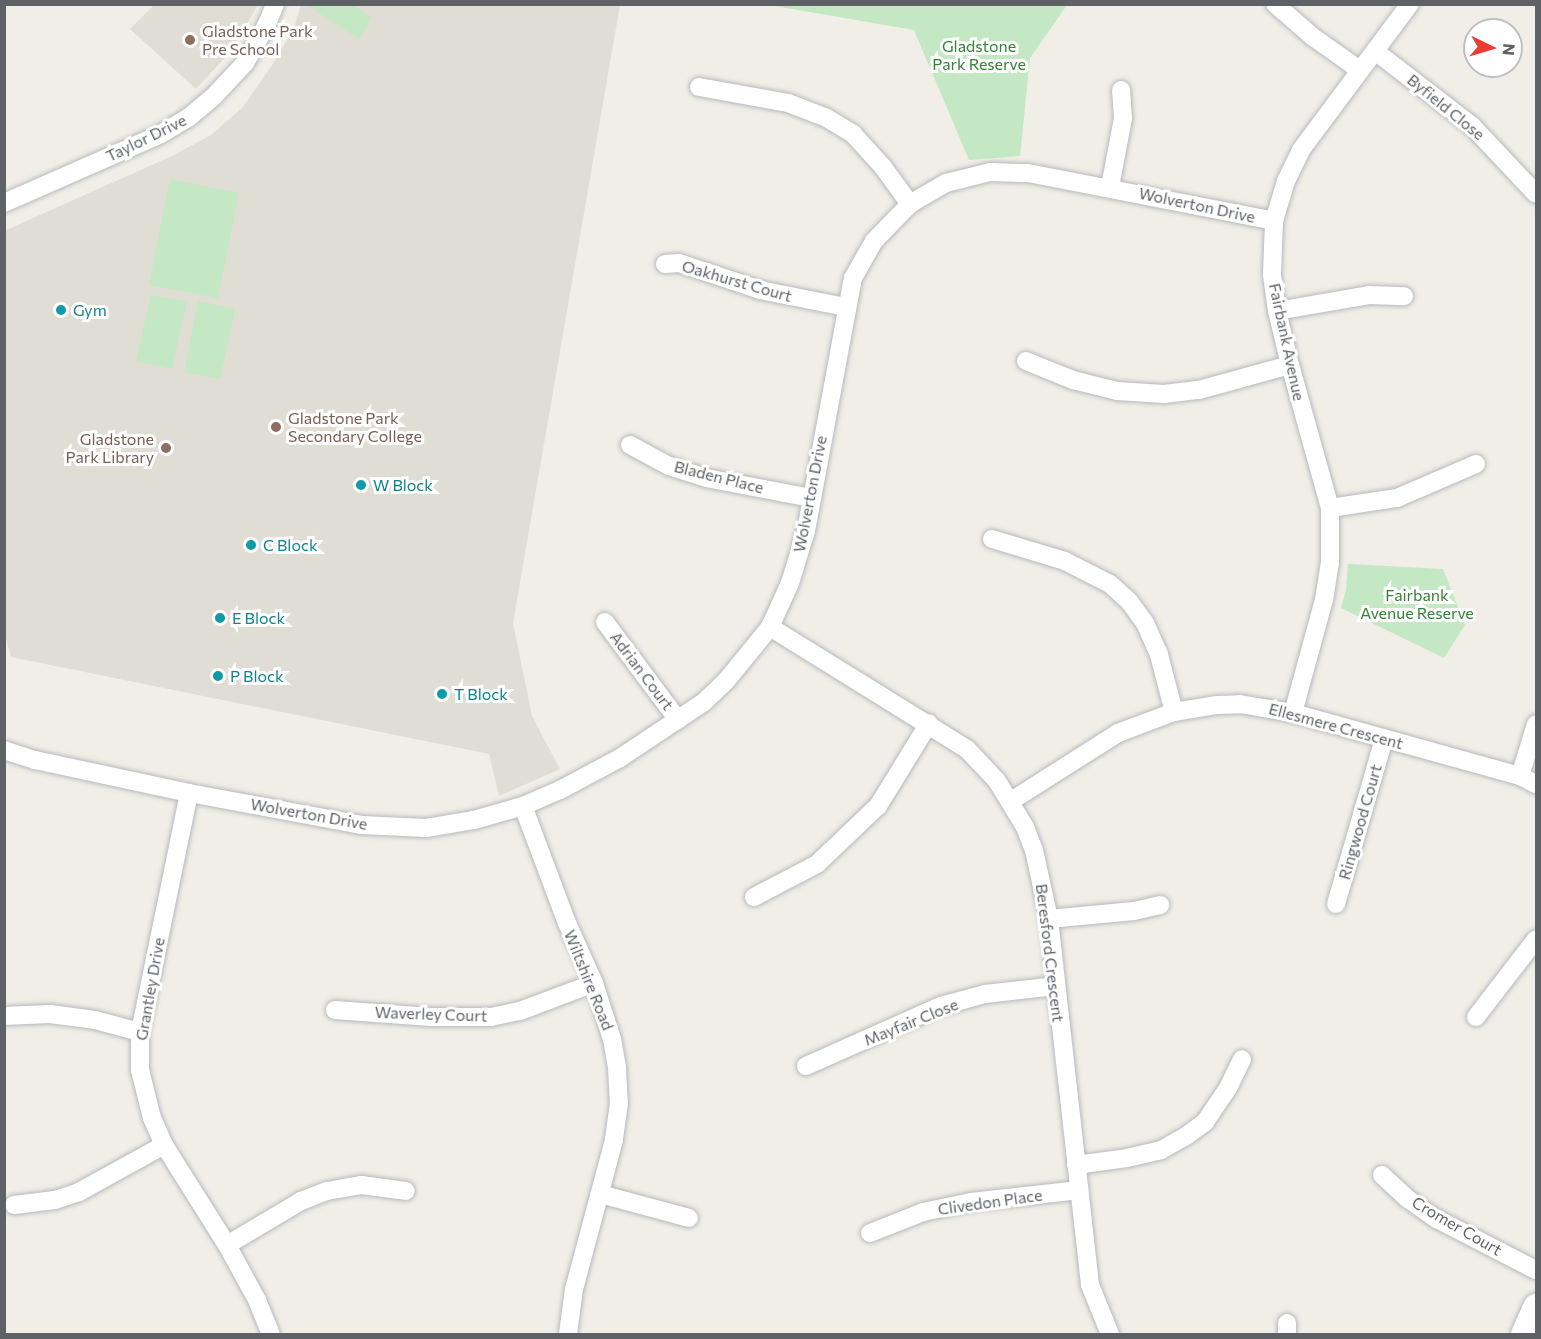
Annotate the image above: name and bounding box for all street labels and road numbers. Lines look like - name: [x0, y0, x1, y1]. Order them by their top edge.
- street label: Byfield Close: [1403, 70, 1489, 144]
- street label: Taylor Drive: [103, 110, 189, 166]
- street label: Wolverton Drive: [1137, 183, 1257, 227]
- street label: Oakhurst Court: [680, 256, 794, 306]
- street label: Fairbank Avenue: [1265, 281, 1309, 403]
- street label: Wolverton Drive: [789, 434, 831, 554]
- street label: Bladen Place: [672, 457, 766, 497]
- street label: Adrian Court: [606, 628, 678, 714]
- street label: Ellesmere Crescent: [1267, 699, 1405, 753]
- street label: Ringwood Court: [1334, 762, 1386, 882]
- street label: Wolverton Drive: [249, 794, 369, 834]
- street label: Beresford Crescent: [1032, 883, 1068, 1023]
- street label: Wiltshire Road: [560, 927, 618, 1033]
- street label: Grantley Drive: [131, 936, 169, 1042]
- street label: Mayfair Close: [861, 994, 961, 1050]
- street label: Waverley Court: [374, 1002, 488, 1026]
- street label: Clivedon Place: [936, 1185, 1044, 1219]
- street label: Cromer Court: [1409, 1192, 1505, 1260]

